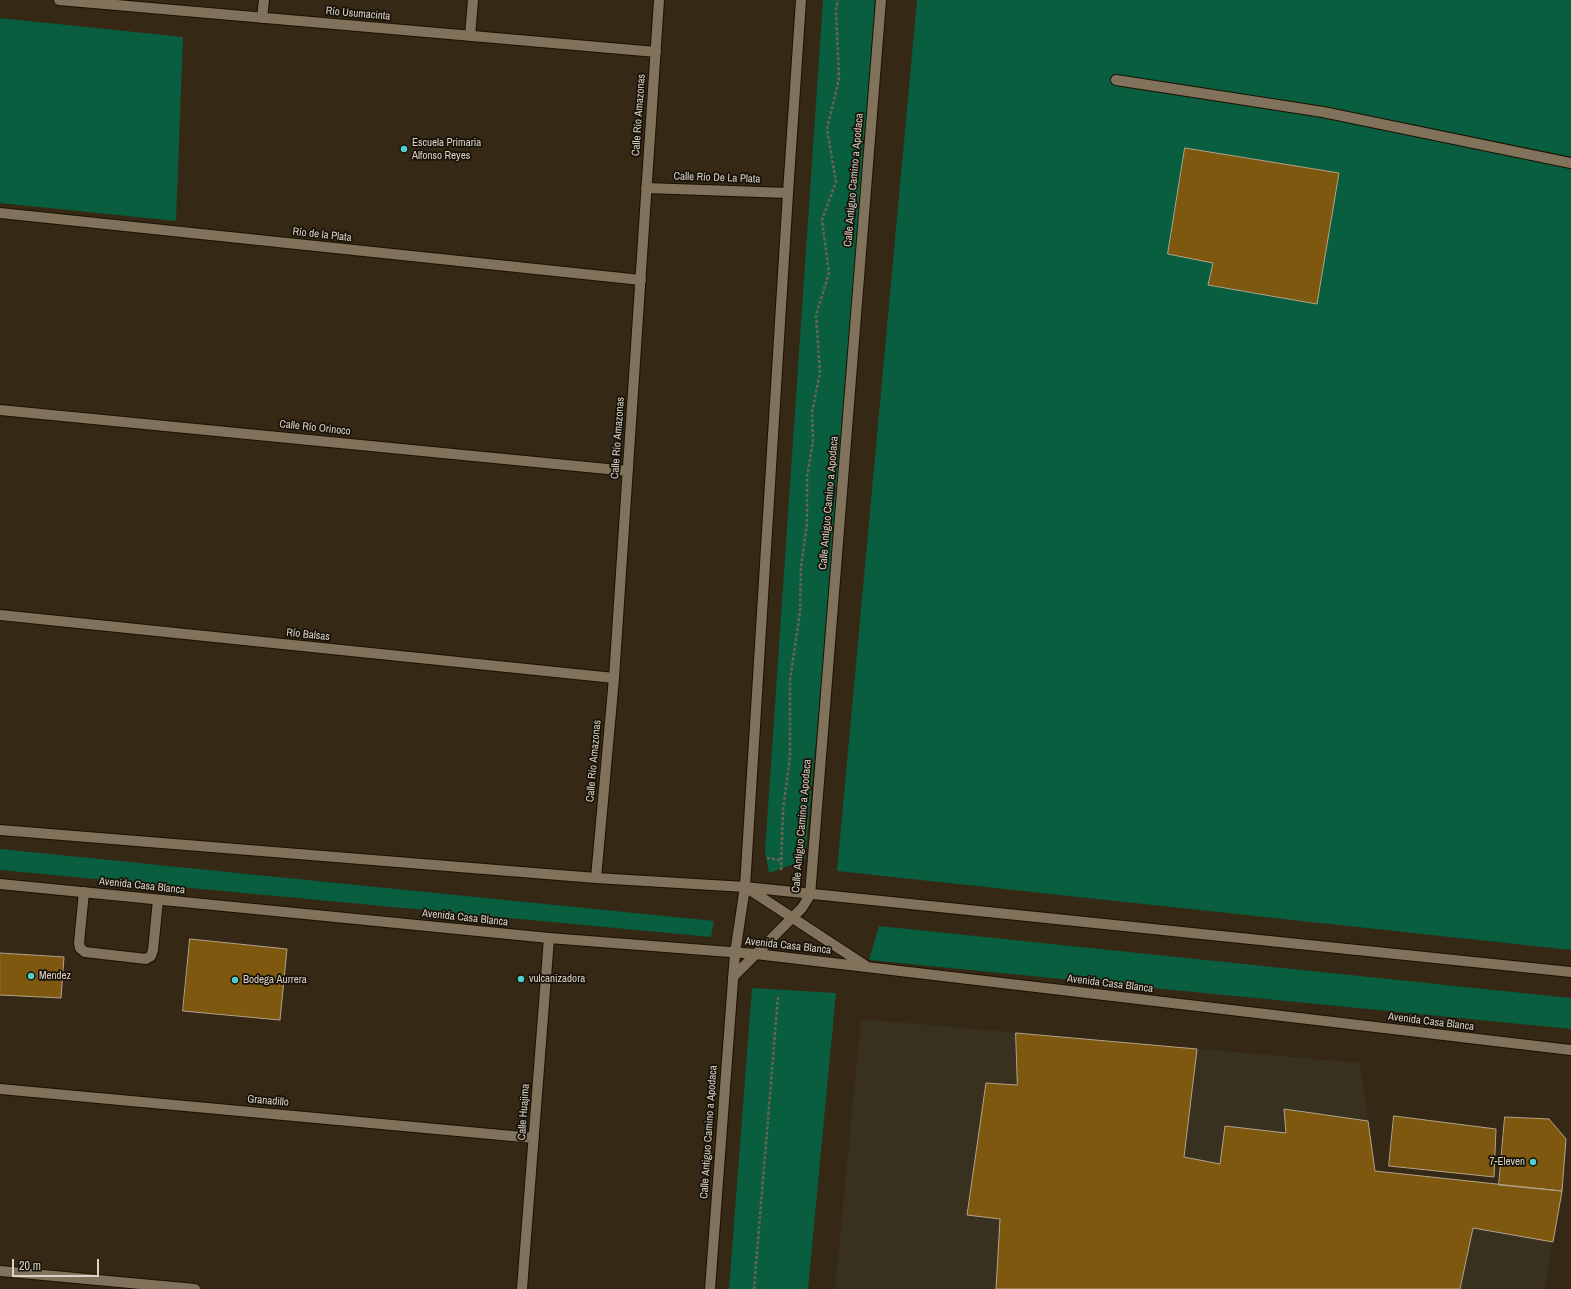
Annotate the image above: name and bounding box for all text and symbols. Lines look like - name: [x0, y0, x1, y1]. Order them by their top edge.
- street label: Río Usumacinta: [325, 5, 391, 23]
- street label: Calle Río Amazonas: [630, 74, 648, 156]
- street label: Calle Antiguo Camino a Apodaca: [842, 113, 866, 247]
- place label: Escuela Primaria Alfonso Reyes: [412, 136, 481, 162]
- marker: Escuela Primaria Alfonso Reyes: [399, 144, 409, 154]
- street label: Calle Río De La Plata: [673, 170, 761, 186]
- street label: Río de la Plata: [292, 225, 352, 245]
- street label: Calle Río Amazonas: [609, 397, 627, 479]
- street label: Calle Río Orinoco: [279, 418, 351, 438]
- street label: Calle Antiguo Camino a Apodaca: [817, 436, 841, 570]
- street label: Río Balsas: [286, 626, 330, 644]
- street label: Calle Río Amazonas: [584, 719, 604, 803]
- street label: Calle Antiguo Camino a Apodaca: [790, 759, 814, 893]
- street label: Avenida Casa Blanca: [98, 875, 186, 897]
- street label: Avenida Casa Blanca: [421, 907, 509, 929]
- street label: Avenida Casa Blanca: [744, 935, 832, 957]
- place label: Mendez: [39, 969, 71, 983]
- marker: Mendez: [26, 971, 36, 981]
- place label: vulcanizadora: [529, 972, 585, 986]
- street label: Avenida Casa Blanca: [1066, 972, 1154, 996]
- place label: Bodega Aurrera: [243, 973, 307, 987]
- marker: vulcanizadora: [516, 974, 526, 984]
- marker: Bodega Aurrera: [230, 975, 240, 985]
- street label: Avenida Casa Blanca: [1387, 1010, 1475, 1034]
- street label: Calle Antiguo Camino a Apodaca: [698, 1065, 720, 1199]
- street label: Calle Huajima: [515, 1083, 533, 1141]
- street label: Granadillo: [247, 1093, 289, 1109]
- place label: 7-Eleven: [1489, 1155, 1525, 1169]
- marker: 7-Eleven: [1528, 1157, 1538, 1167]
- scale bar: [14, 1251, 101, 1277]
- text: 20 m: [19, 1258, 41, 1274]

